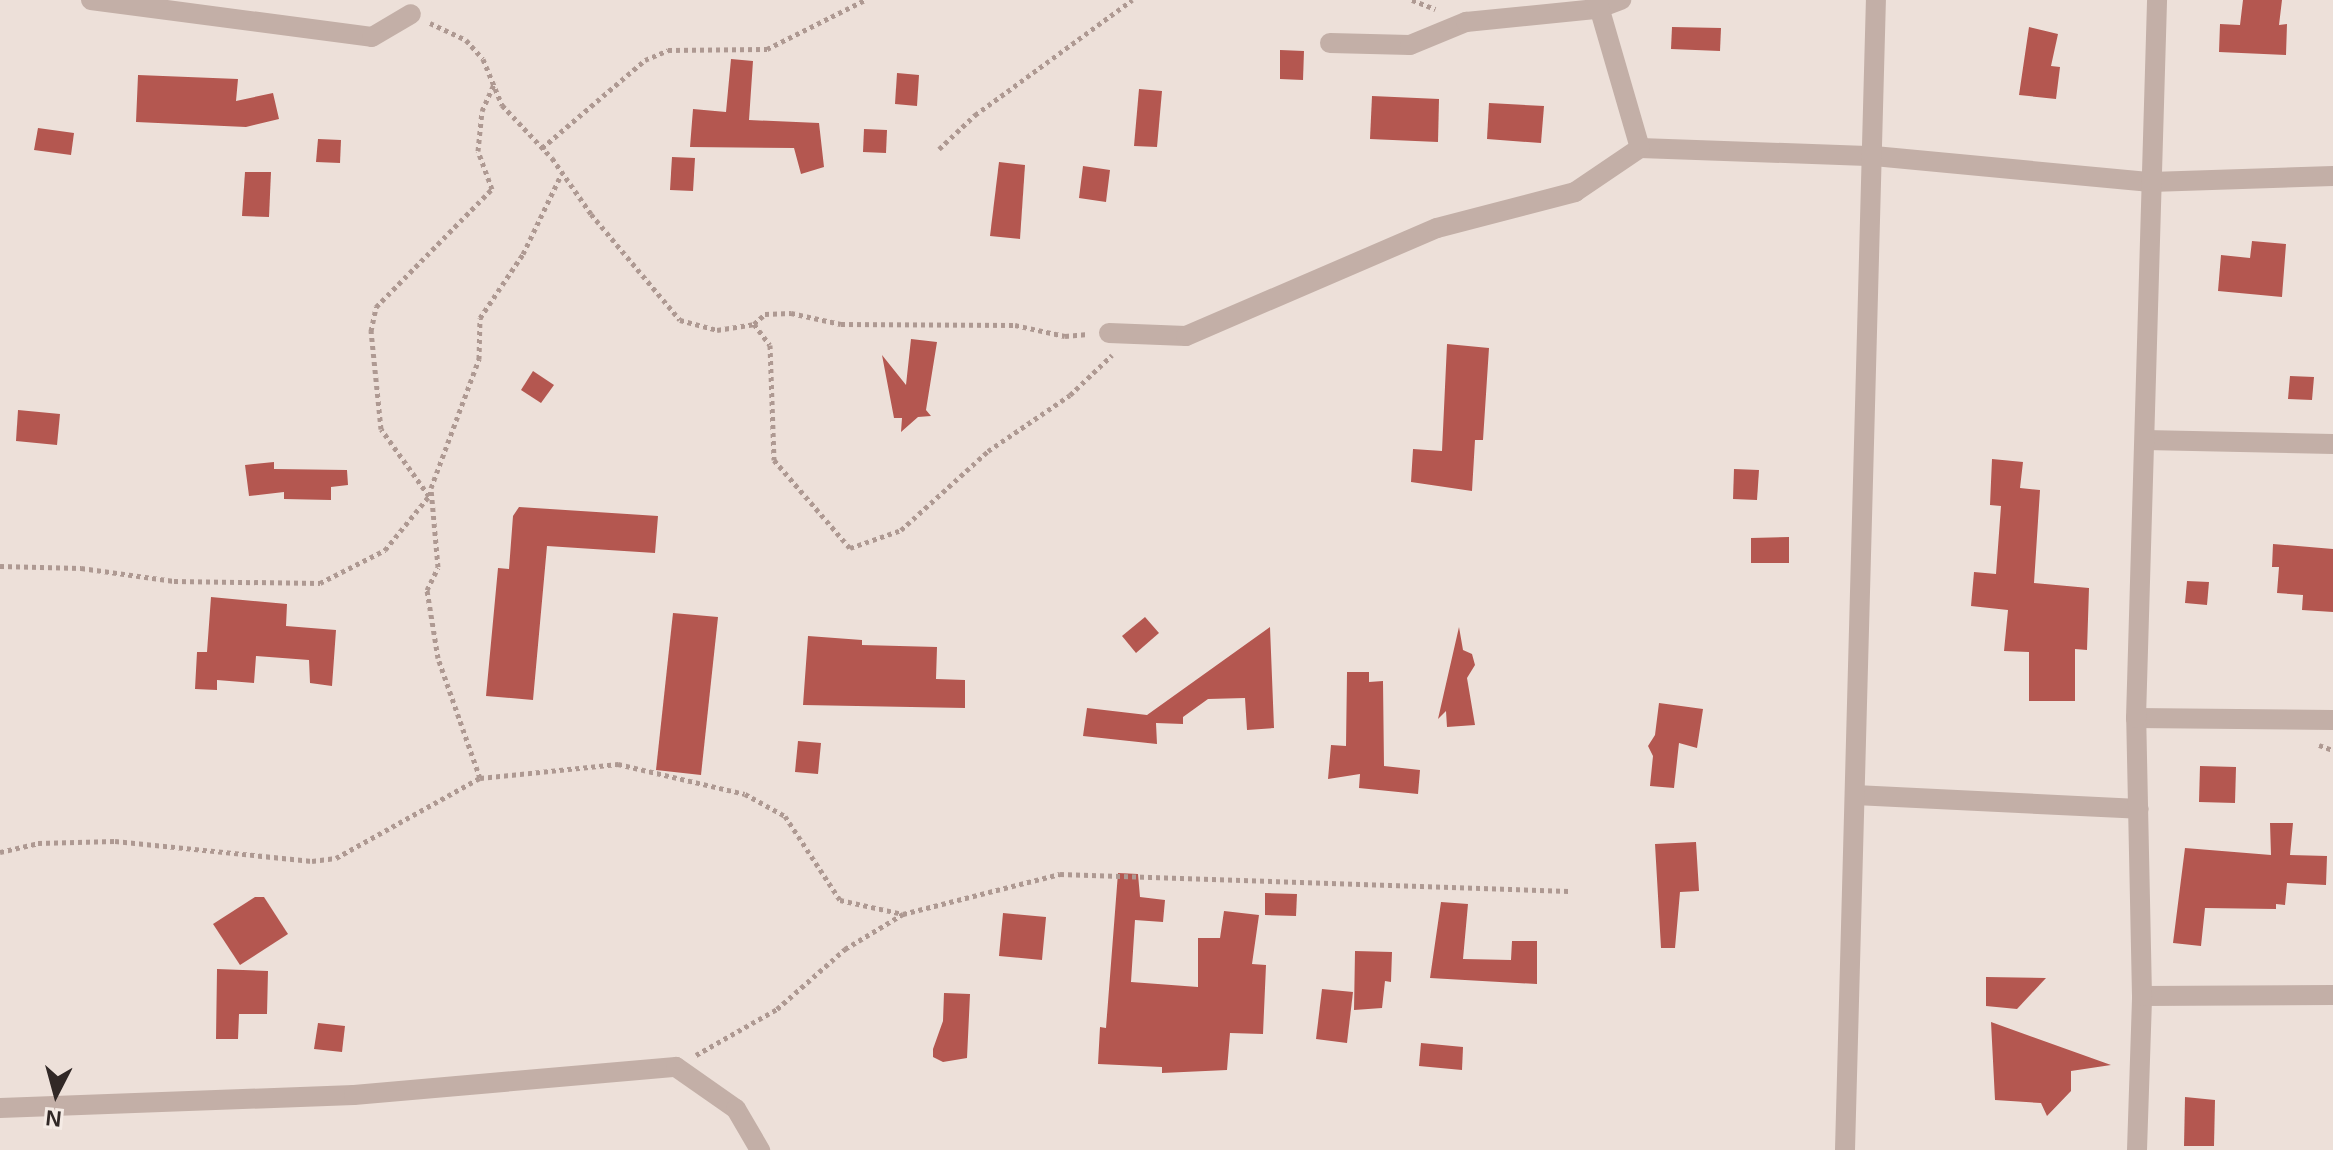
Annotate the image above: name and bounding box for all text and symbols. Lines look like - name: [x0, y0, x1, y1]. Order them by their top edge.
- north arrow: [16, 1054, 96, 1134]
- text: N: [44, 1105, 63, 1132]

